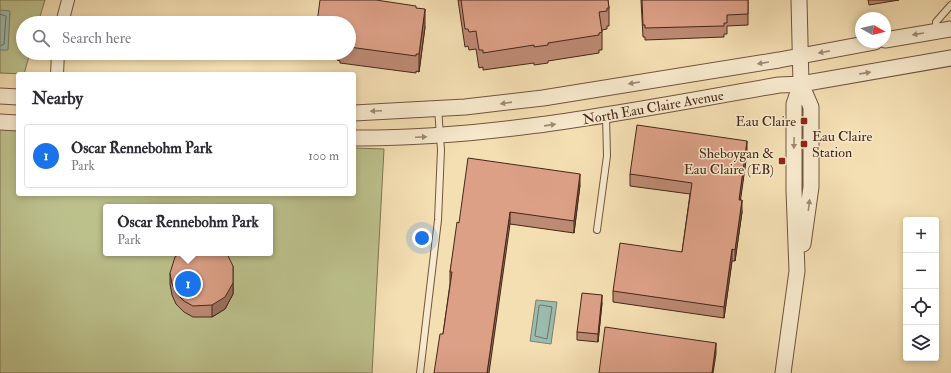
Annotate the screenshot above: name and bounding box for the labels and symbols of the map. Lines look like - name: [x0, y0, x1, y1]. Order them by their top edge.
- north arrow: [855, 12, 891, 48]
- one-way arrow: [912, 31, 924, 37]
- one-way arrow: [818, 50, 830, 56]
- one-way arrow: [756, 60, 769, 66]
- one-way arrow: [859, 70, 871, 76]
- one-way arrow: [628, 80, 640, 86]
- street label: North Eau Claire Avenue: [581, 87, 725, 128]
- one-way arrow: [500, 100, 512, 106]
- one-way arrow: [370, 108, 382, 115]
- place label: Eau Claire: [736, 113, 796, 130]
- marker: Eau Claire: [799, 116, 809, 126]
- one-way arrow: [544, 122, 556, 128]
- place label: Eau Claire Station: [812, 128, 873, 161]
- one-way arrow: [415, 134, 428, 140]
- one-way arrow: [791, 137, 797, 150]
- marker: Eau Claire Station: [799, 139, 809, 149]
- place label: Sheboygan & Eau Claire (EB): [684, 145, 774, 178]
- marker: Sheboygan & Eau Claire (EB): [777, 156, 787, 166]
- one-way arrow: [805, 199, 812, 211]
- your location: [412, 228, 432, 248]
- pin: 1: [175, 269, 201, 299]

